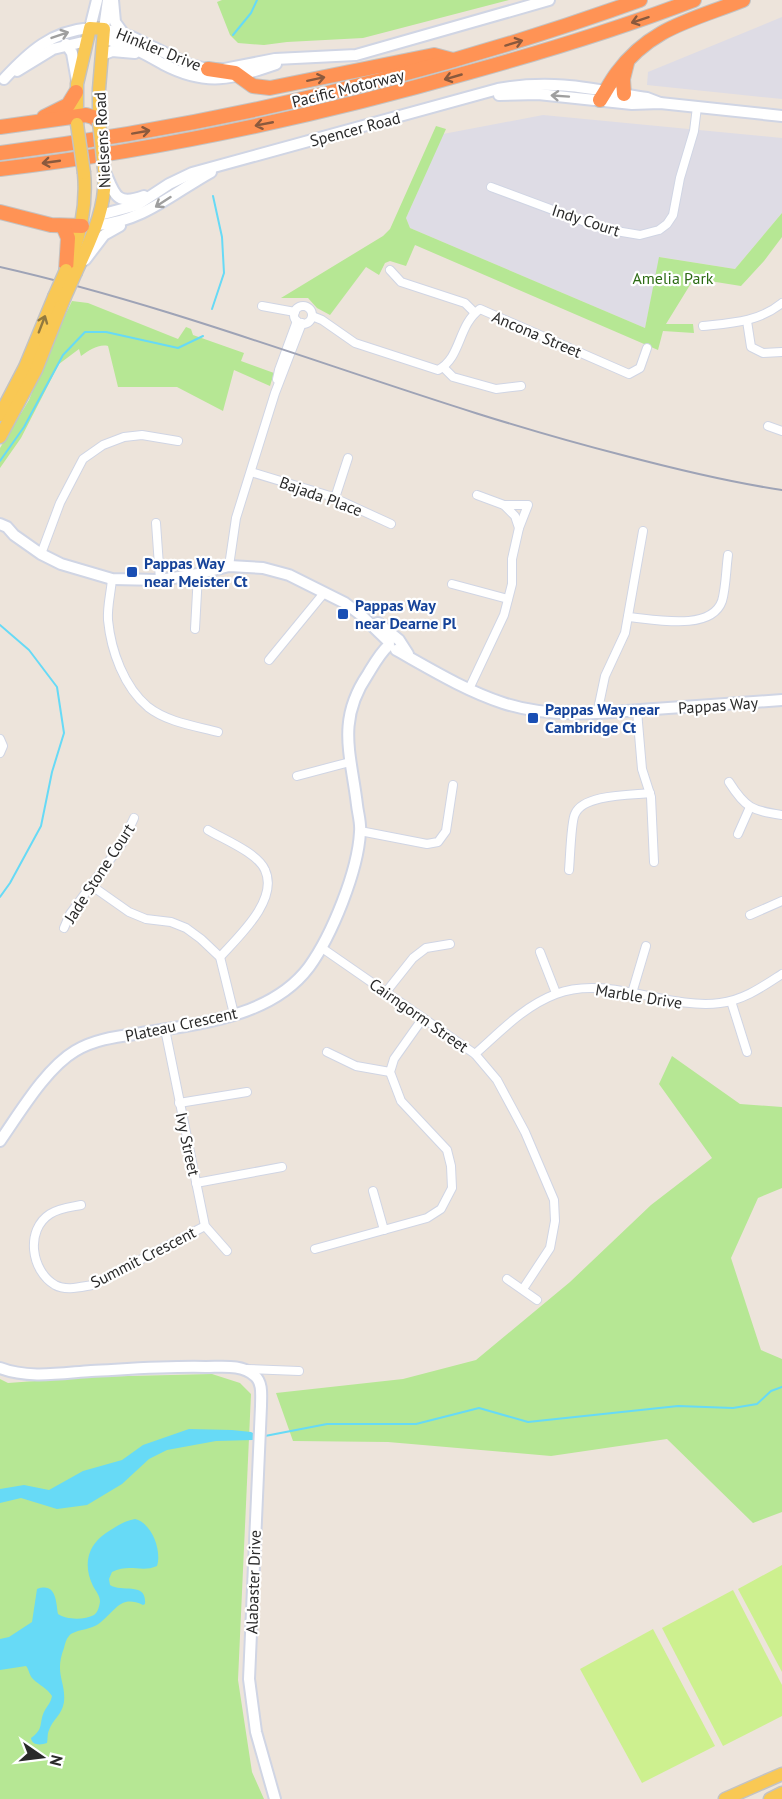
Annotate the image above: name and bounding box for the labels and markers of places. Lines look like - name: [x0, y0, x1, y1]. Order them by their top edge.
- place label: Pappas Way near Meister Ct: [144, 553, 248, 591]
- marker: Pappas Way near Meister Ct: [125, 565, 139, 579]
- place label: Pappas Way near Dearne Pl: [355, 595, 457, 633]
- marker: Pappas Way near Dearne Pl: [336, 607, 350, 621]
- place label: Pappas Way near Cambridge Ct: [545, 699, 660, 737]
- marker: Pappas Way near Cambridge Ct: [526, 711, 540, 725]

